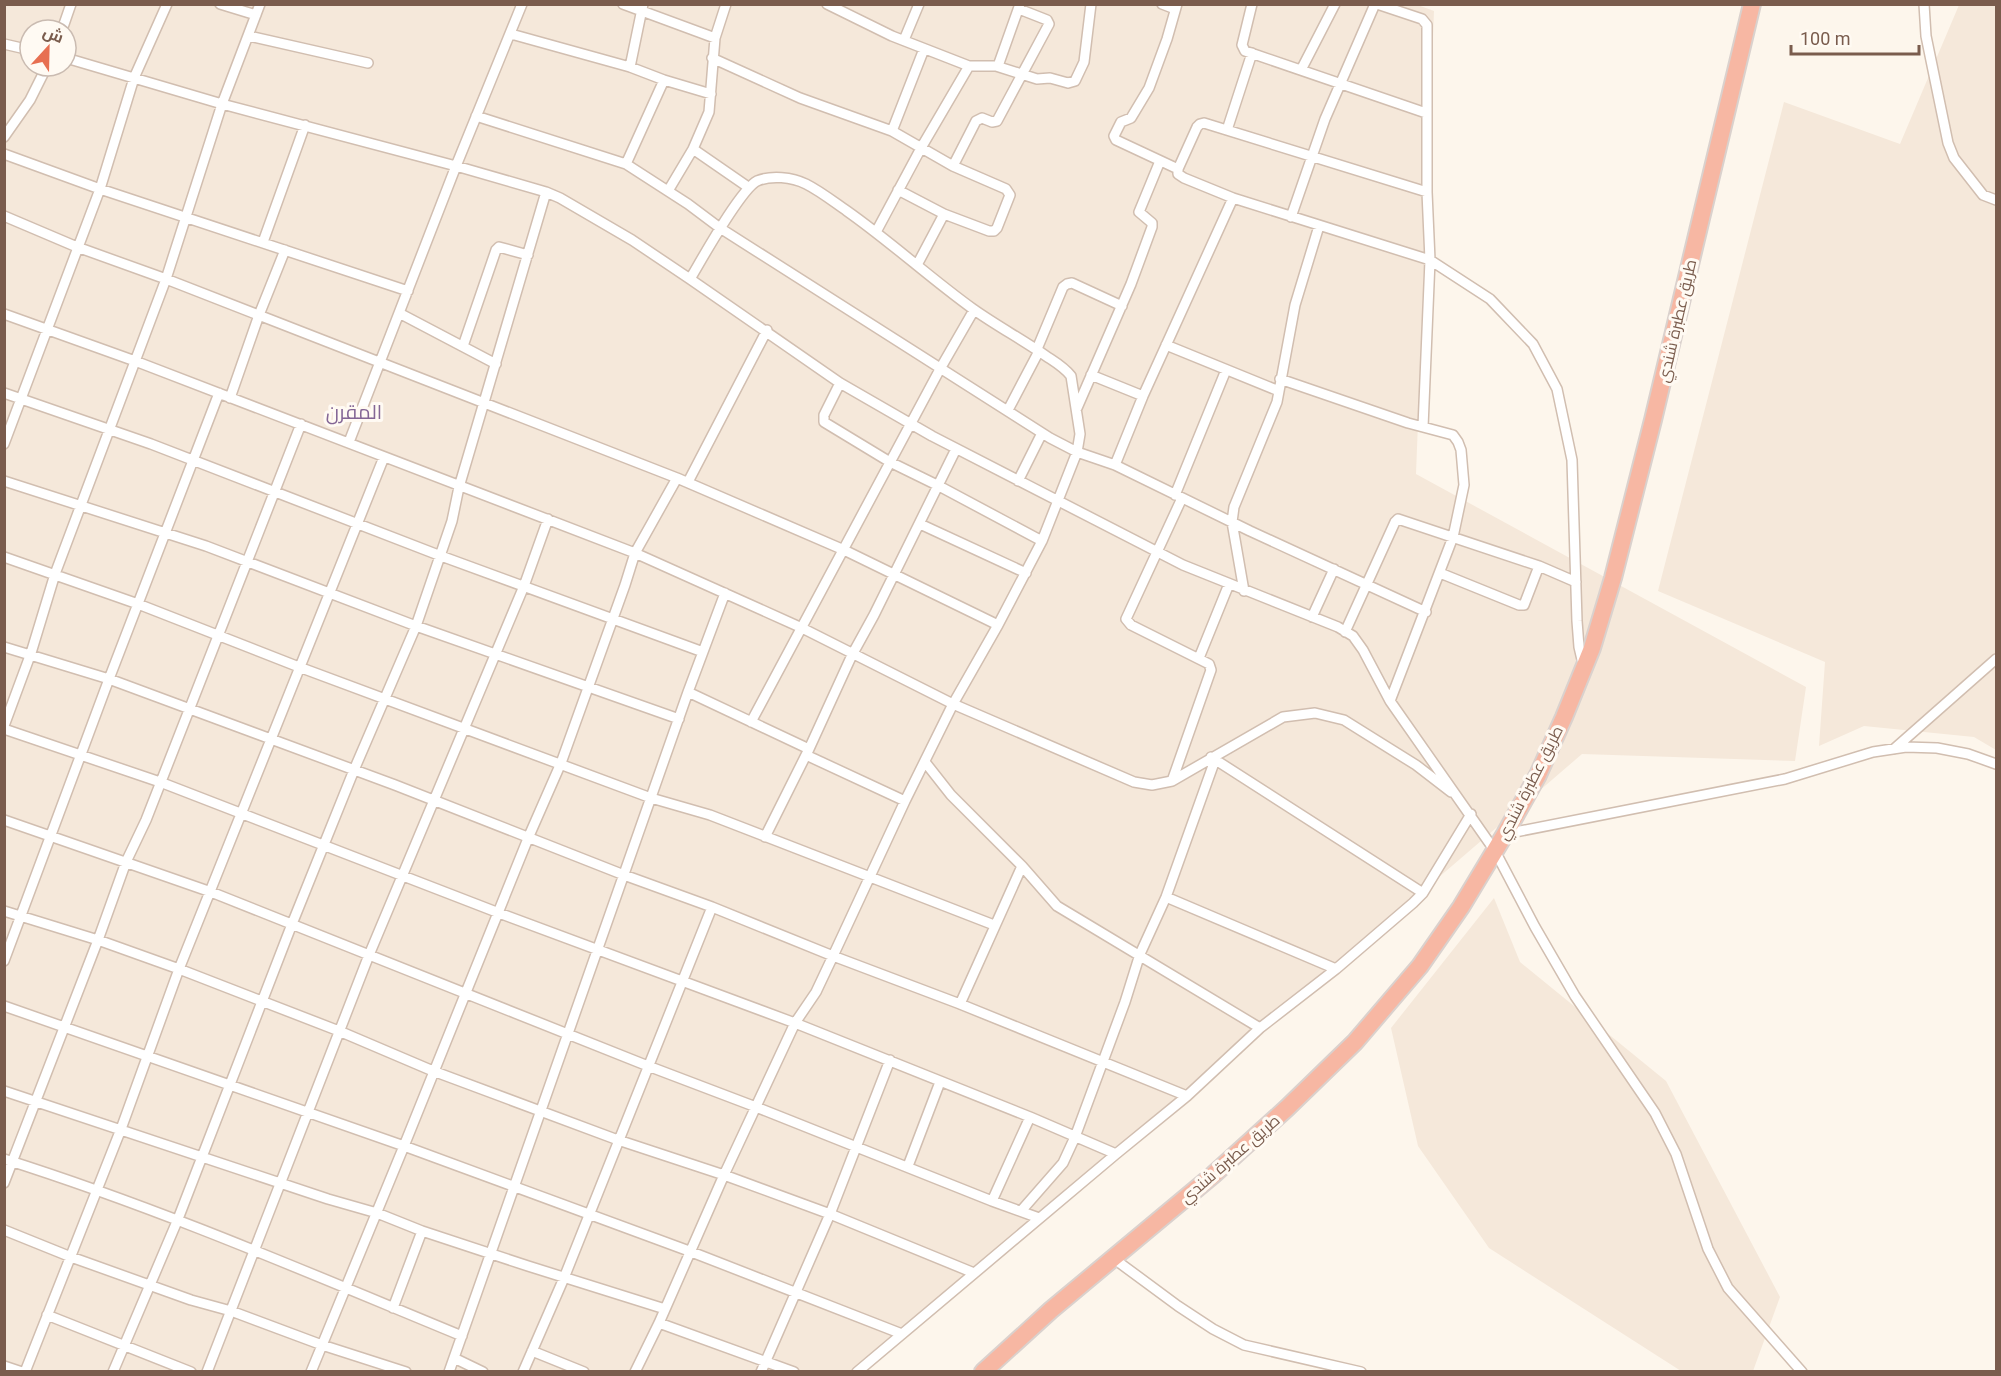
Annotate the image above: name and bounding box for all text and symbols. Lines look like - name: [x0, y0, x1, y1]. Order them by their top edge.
- north arrow: [18, 18, 78, 78]
- scale bar: [1791, 18, 1918, 56]
- text: ش: [40, 22, 67, 47]
- text: 100 m: [1800, 28, 1851, 49]
- street label: طريق عطبرة شندي: [1654, 258, 1704, 385]
- district label: المقرن: [326, 400, 382, 425]
- street label: طريق عطبرة شندي: [1493, 723, 1571, 845]
- street label: طريق عطبرة شندي: [1176, 1111, 1286, 1210]

